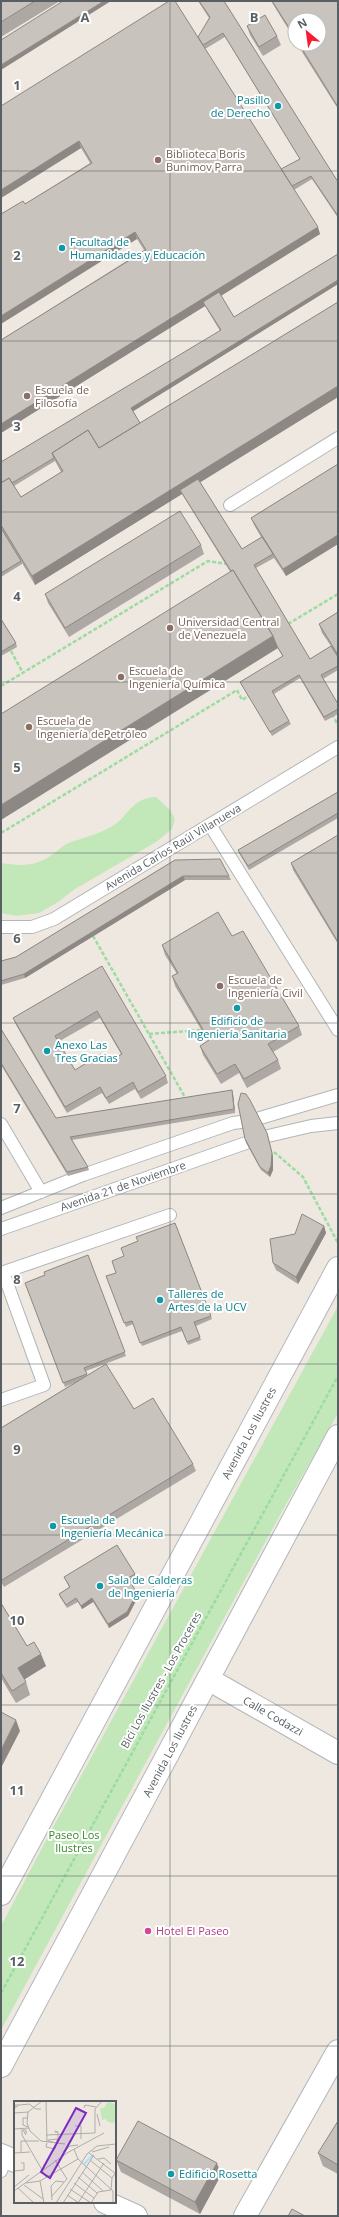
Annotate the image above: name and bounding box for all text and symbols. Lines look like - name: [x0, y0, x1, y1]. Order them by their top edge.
- text: A: [81, 8, 90, 26]
- text: B: [250, 8, 259, 26]
- north arrow: [287, 12, 327, 52]
- text: N: [294, 14, 309, 32]
- text: 1: [13, 76, 21, 94]
- place label: Pasillo de Derecho: [211, 92, 270, 120]
- marker: Pasillo de Derecho: [273, 101, 283, 111]
- place label: Biblioteca Boris Bunimov Parra: [166, 146, 245, 174]
- marker: Biblioteca Boris Bunimov Parra: [153, 155, 163, 165]
- place label: Facultad de Humanidades y Educación: [70, 234, 205, 262]
- marker: Facultad de Humanidades y Educación: [57, 243, 67, 253]
- text: 2: [13, 246, 21, 264]
- place label: Escuela de Filosofía: [35, 382, 89, 410]
- marker: Escuela de Filosofía: [22, 391, 32, 401]
- text: 3: [13, 417, 21, 435]
- text: 4: [13, 587, 21, 605]
- place label: Universidad Central de Venezuela: [178, 614, 279, 642]
- marker: Universidad Central de Venezuela: [165, 623, 175, 633]
- place label: Escuela de Ingeniería Química: [129, 663, 225, 691]
- marker: Escuela de Ingeniería Química: [116, 672, 126, 682]
- place label: Escuela de Ingeniería dePetróleo: [37, 713, 148, 741]
- marker: Escuela de Ingeniería dePetróleo: [24, 722, 34, 732]
- text: 5: [13, 758, 21, 776]
- street label: Avenida Carlos Raúl Villanueva: [102, 800, 244, 893]
- text: 6: [13, 929, 21, 947]
- place label: Escuela de Ingeniería Civil: [228, 972, 303, 1000]
- marker: Escuela de Ingeniería Civil: [215, 981, 225, 991]
- marker: Edificio de Ingeniería Sanitaria: [232, 1003, 242, 1013]
- place label: Edificio de Ingeniería Sanitaria: [188, 1013, 287, 1041]
- place label: Anexo Las Tres Gracias: [55, 1037, 118, 1065]
- marker: Anexo Las Tres Gracias: [42, 1046, 52, 1056]
- text: 7: [13, 1099, 21, 1117]
- street label: Avenida 21 de Noviembre: [58, 1157, 188, 1214]
- text: 8: [13, 1270, 21, 1288]
- place label: Talleres de Artes de la UCV: [168, 1286, 247, 1314]
- marker: Talleres de Artes de la UCV: [155, 1295, 165, 1305]
- street label: Avenida Los Ilustres: [218, 1384, 279, 1481]
- text: 9: [13, 1440, 21, 1458]
- place label: Escuela de Ingeniería Mecánica: [61, 1512, 163, 1540]
- marker: Escuela de Ingeniería Mecánica: [48, 1521, 58, 1531]
- place label: Sala de Calderas de Ingeniería: [108, 1572, 192, 1600]
- marker: Sala de Calderas de Ingeniería: [95, 1581, 105, 1591]
- street label: Bici Los Ilustres - Los Proceres: [117, 1609, 204, 1751]
- text: 10: [10, 1611, 24, 1629]
- street label: Calle Codazzi: [240, 1692, 306, 1739]
- street label: Avenida Los Ilustres: [139, 1702, 200, 1799]
- text: 11: [10, 1781, 24, 1799]
- park label: Paseo Los Ilustres: [48, 1827, 100, 1855]
- place label: Hotel El Paseo: [156, 1923, 229, 1938]
- marker: Hotel El Paseo: [143, 1926, 153, 1936]
- text: 12: [10, 1952, 25, 1970]
- inset map: [14, 2101, 116, 2203]
- place label: Edificio Rosetta: [179, 2166, 257, 2181]
- marker: Edificio Rosetta: [166, 2169, 176, 2179]

